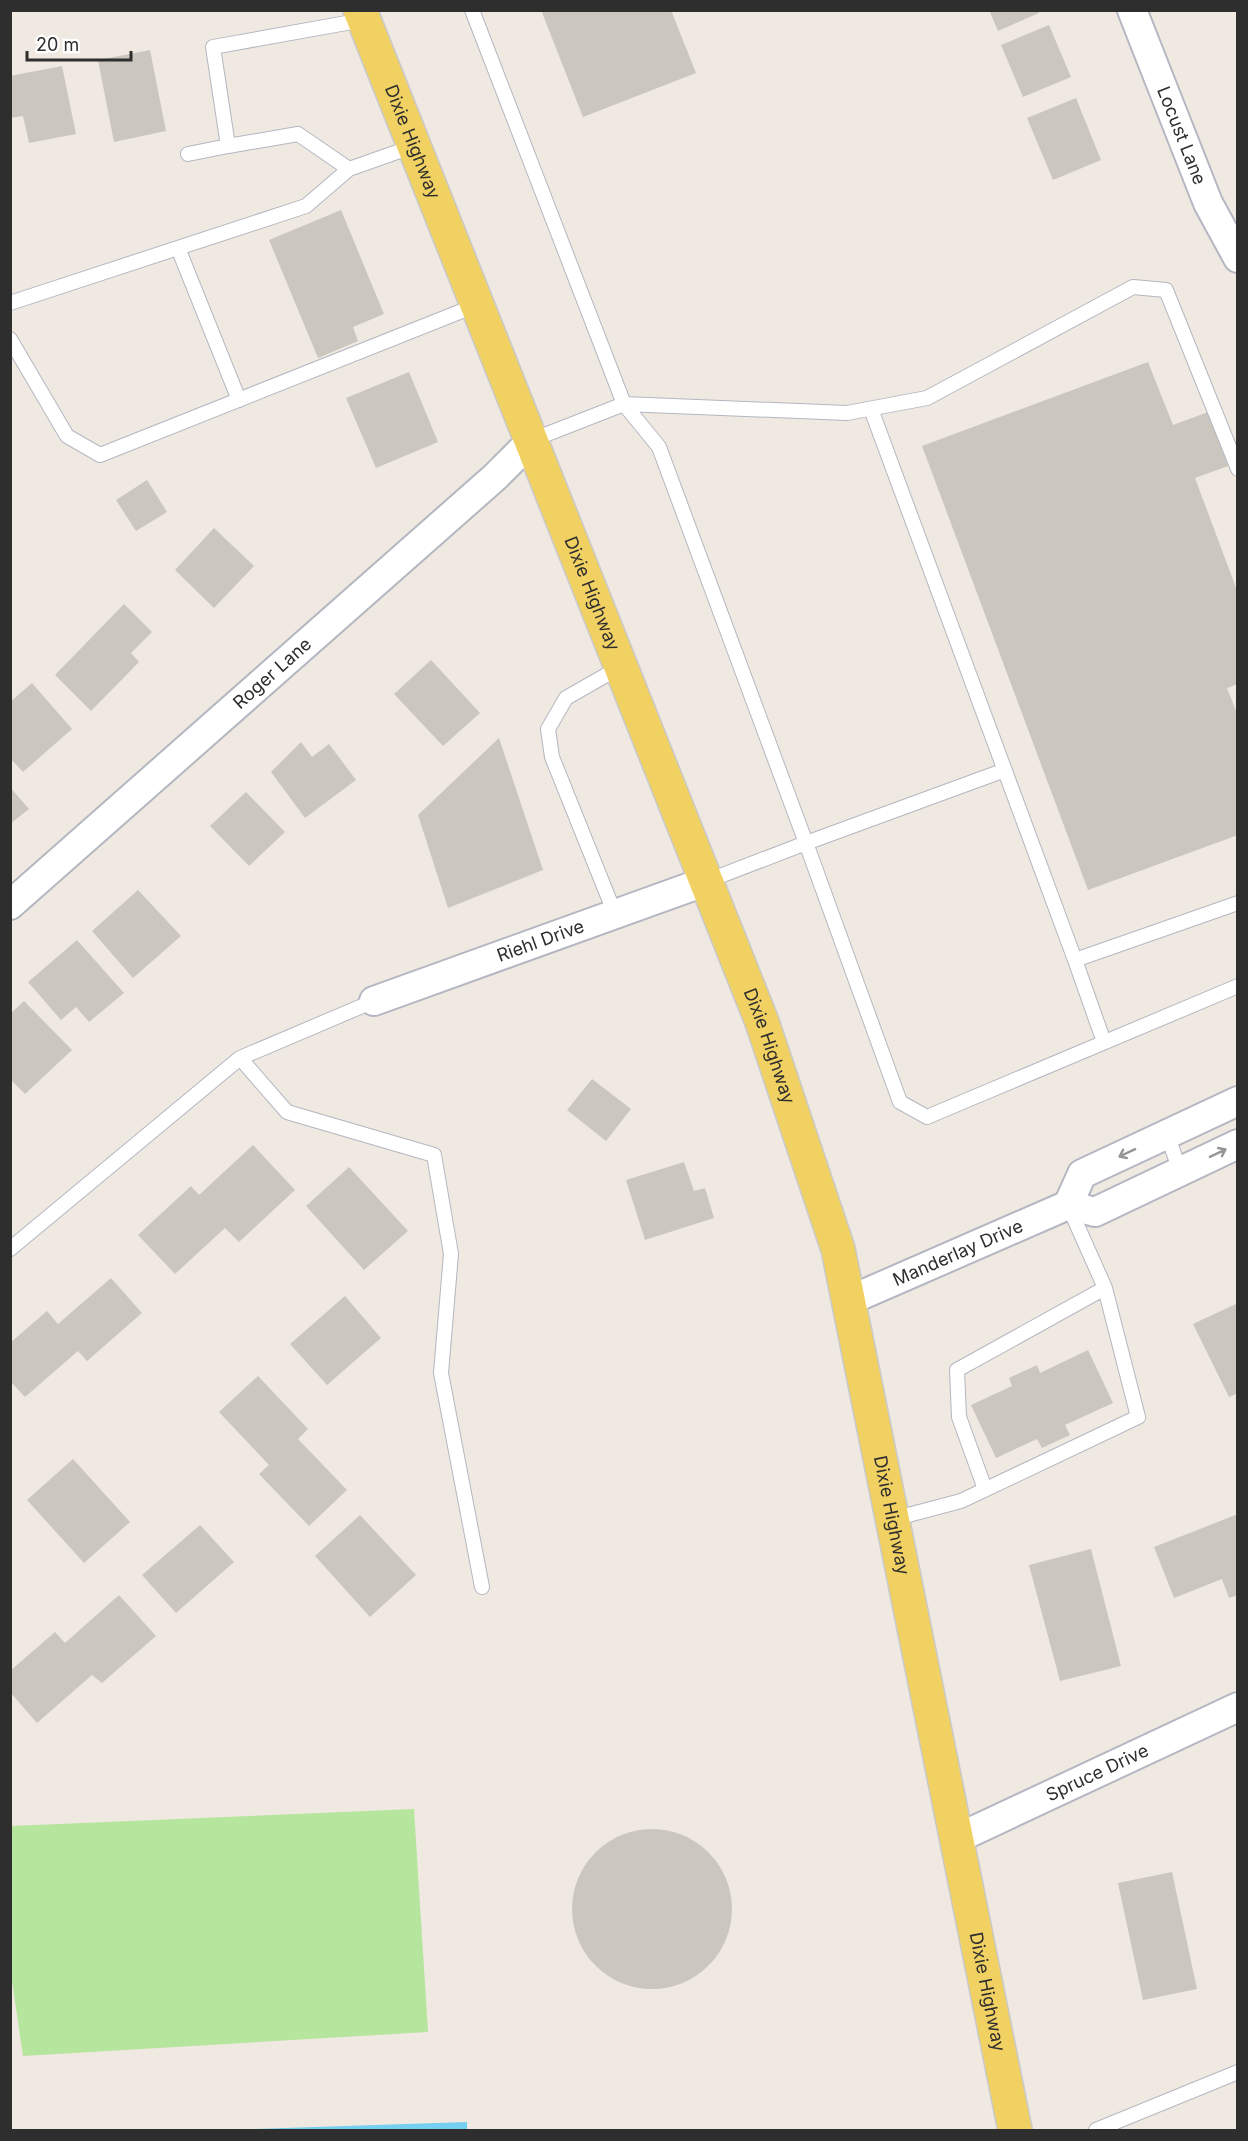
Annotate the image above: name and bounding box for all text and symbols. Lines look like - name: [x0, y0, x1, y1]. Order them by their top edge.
- scale bar: [27, 24, 130, 62]
- text: 20 m: [36, 34, 79, 55]
- street label: Dixie Highway: [381, 82, 445, 202]
- street label: Locust Lane: [1153, 83, 1211, 188]
- street label: Dixie Highway: [560, 533, 624, 654]
- street label: Roger Lane: [229, 633, 315, 713]
- street label: Riehl Drive: [494, 915, 587, 966]
- street label: Dixie Highway: [740, 985, 800, 1106]
- one-way arrow: [1119, 1147, 1137, 1159]
- one-way arrow: [1208, 1147, 1226, 1159]
- street label: Manderlay Drive: [890, 1215, 1026, 1290]
- street label: Dixie Highway: [870, 1454, 914, 1577]
- street label: Spruce Drive: [1043, 1739, 1152, 1805]
- street label: Dixie Highway: [965, 1930, 1010, 2053]

